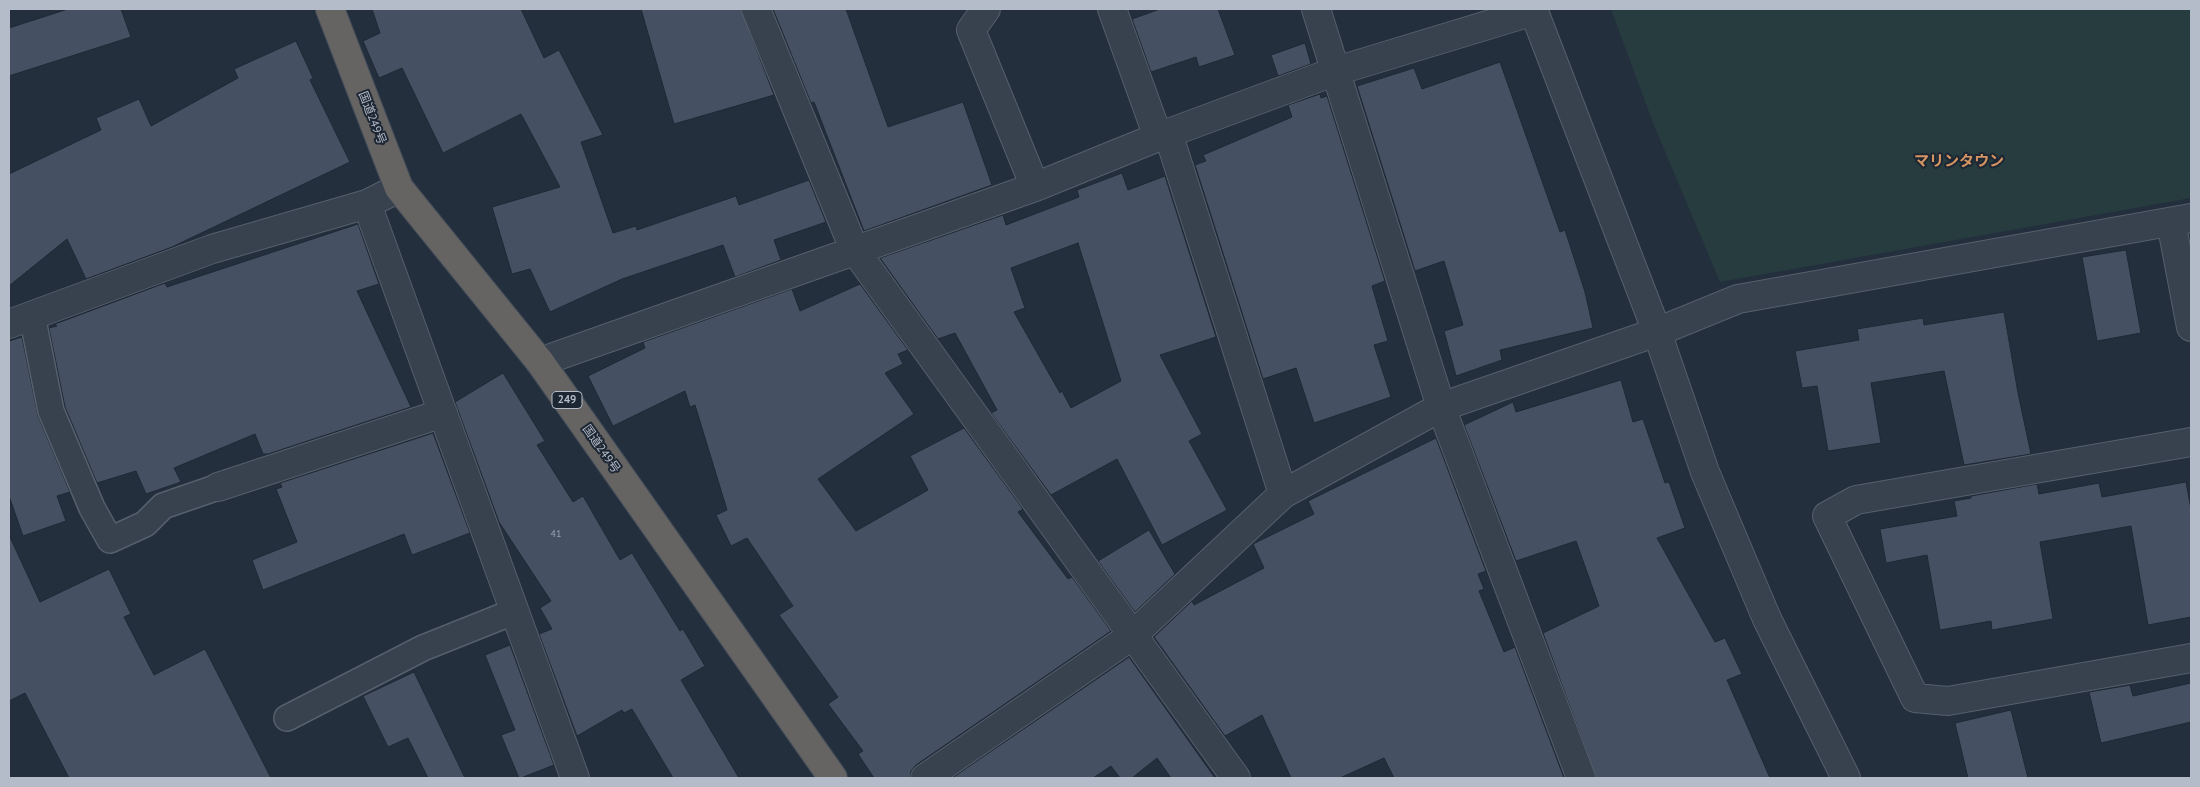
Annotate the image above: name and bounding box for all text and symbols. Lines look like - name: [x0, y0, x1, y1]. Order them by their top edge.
- street label: 国道249号: [355, 89, 389, 147]
- district label: マリンタウン: [1914, 153, 2004, 171]
- road number: 249: [552, 392, 582, 408]
- street label: 国道249号: [579, 422, 623, 476]
- house number: 41: [551, 528, 561, 540]

